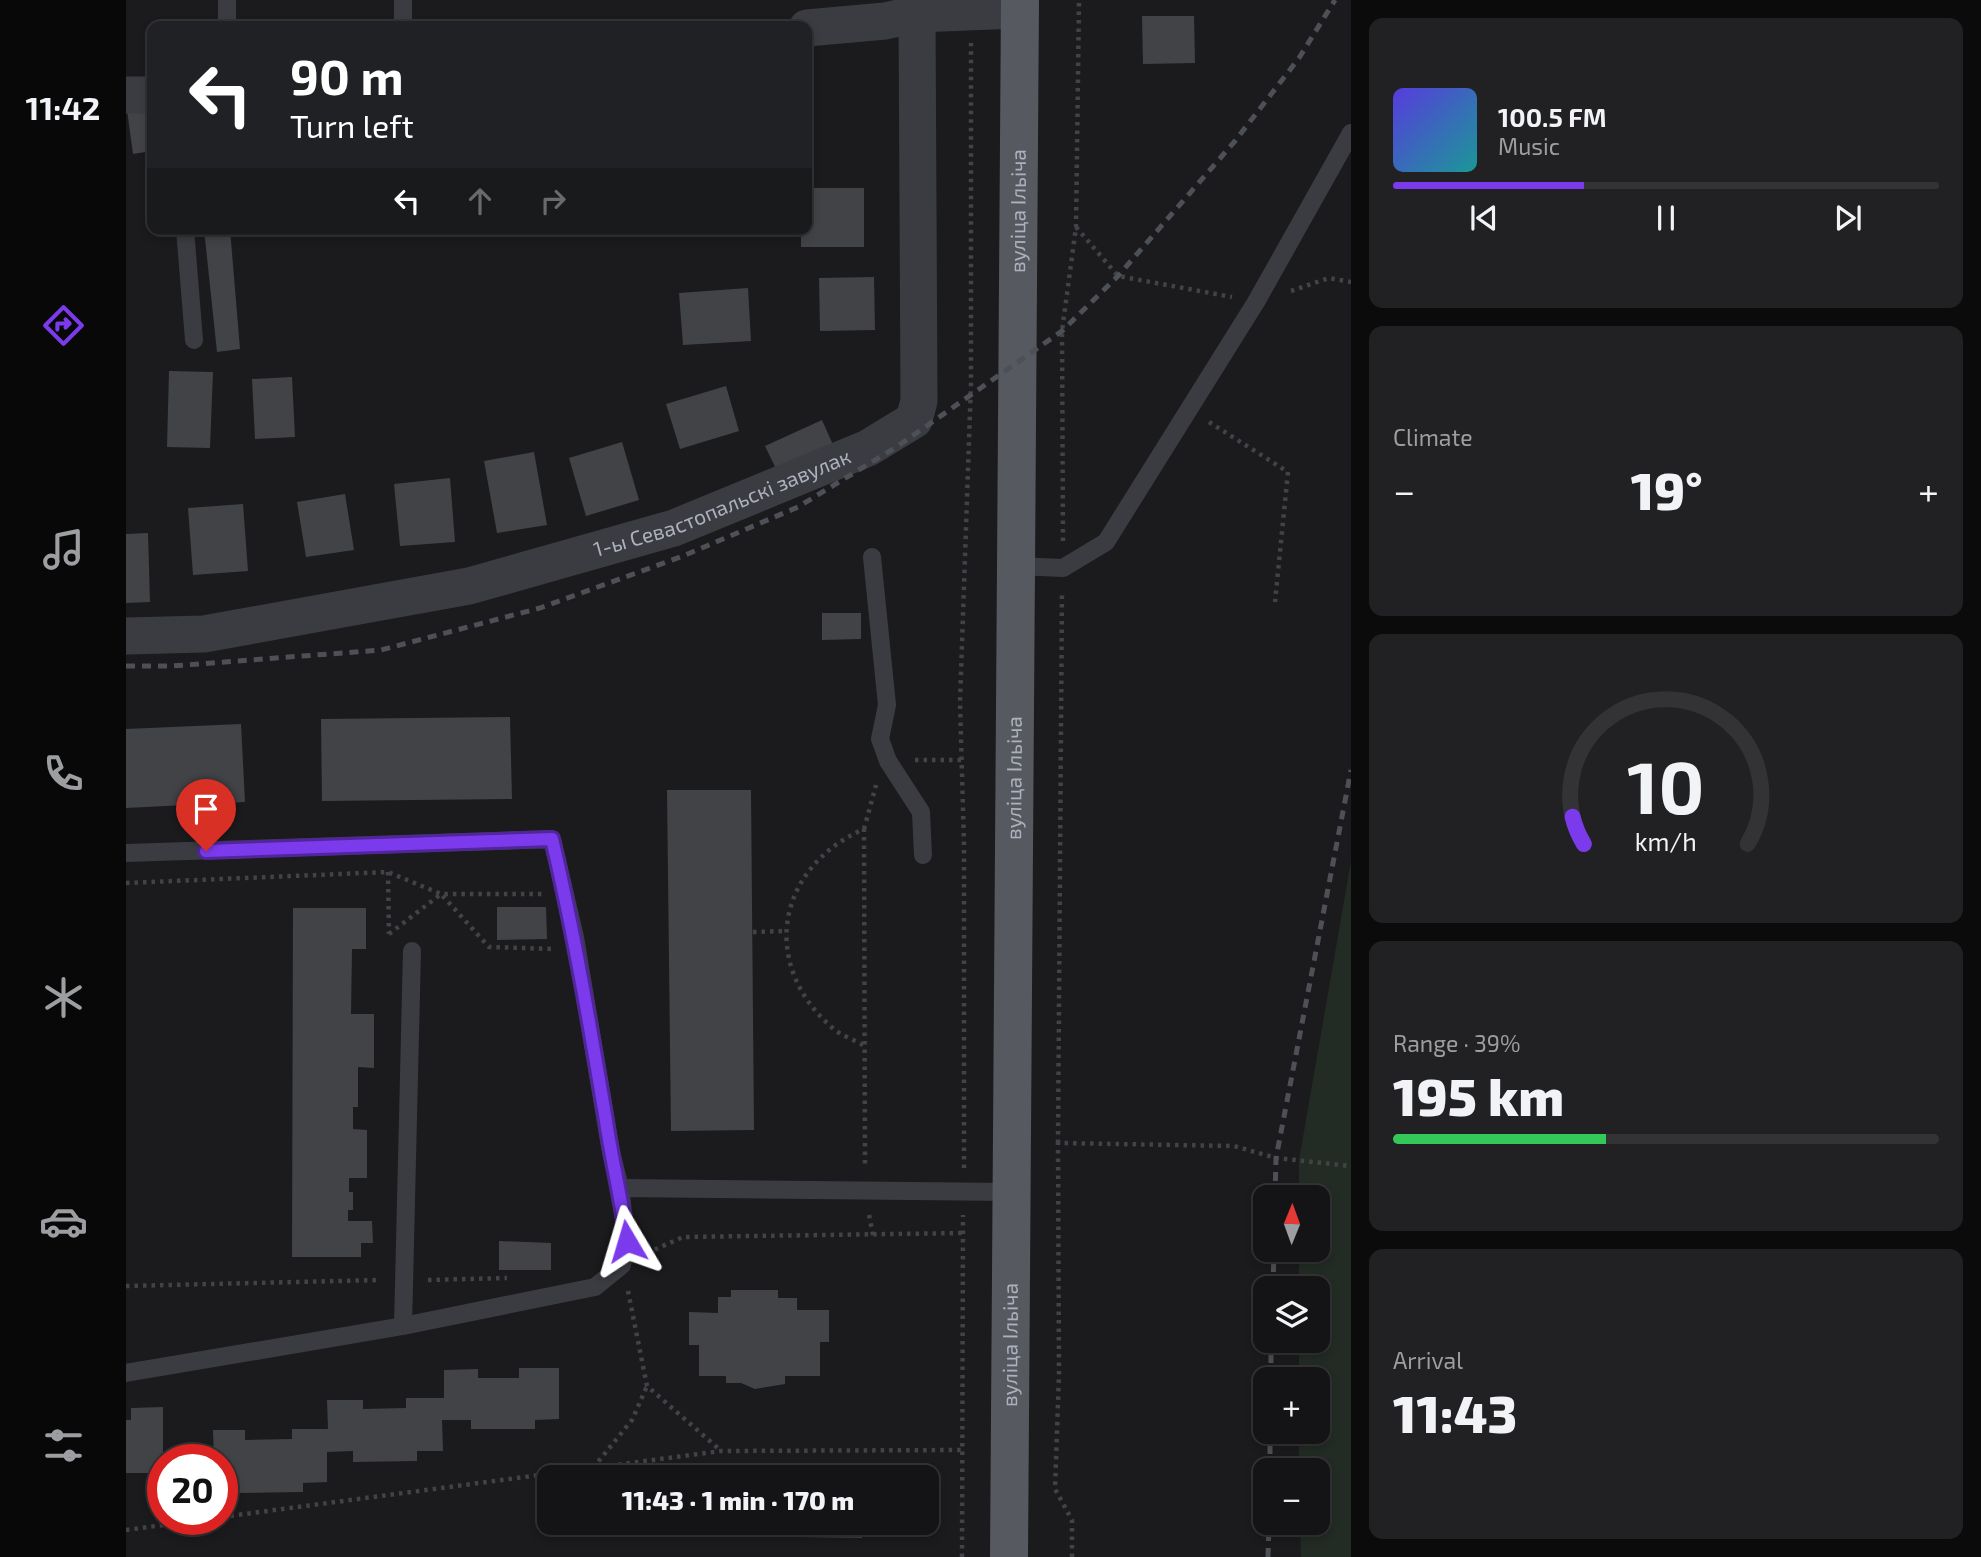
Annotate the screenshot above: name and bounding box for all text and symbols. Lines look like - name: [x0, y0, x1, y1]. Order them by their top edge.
- text: 90 m: [290, 46, 404, 105]
- icon: left: [175, 49, 266, 140]
- text: 11:42: [26, 88, 100, 126]
- text: 100.5 FM: [1498, 101, 1607, 132]
- text: Turn left: [290, 106, 414, 144]
- text: Music: [1498, 132, 1560, 160]
- street label: вуліца Ільіча: [1004, 149, 1030, 273]
- icon: left: [388, 182, 426, 220]
- icon: ahead: [461, 182, 499, 220]
- icon: right: [534, 182, 572, 220]
- icon: previous: [1465, 199, 1503, 237]
- icon: pause: [1647, 199, 1685, 237]
- icon: next: [1829, 199, 1867, 237]
- icon: directions: [39, 301, 88, 350]
- text: Climate: [1393, 423, 1473, 451]
- street label: 1-ы Севастопальскі завулак: [590, 443, 854, 561]
- text: 19°: [1631, 458, 1703, 520]
- text: −: [1393, 467, 1415, 513]
- text: +: [1918, 467, 1939, 513]
- icon: music: [39, 525, 88, 574]
- street label: вуліца Ільіча: [1000, 716, 1026, 840]
- text: 10: [1627, 742, 1705, 830]
- icon: phone: [39, 749, 88, 798]
- pin: [176, 779, 236, 851]
- icon: arrive: [187, 790, 225, 828]
- text: km/h: [1635, 826, 1697, 856]
- icon: climate: [39, 973, 88, 1022]
- text: Range · 39%: [1393, 1029, 1521, 1057]
- text: 195 km: [1393, 1064, 1564, 1126]
- north arrow: [1253, 1185, 1330, 1262]
- map controls: [1253, 1185, 1330, 1535]
- icon: car: [39, 1197, 88, 1246]
- position arrow: [590, 1204, 664, 1278]
- button: layers: [1253, 1276, 1330, 1353]
- street label: вуліца Ільіча: [996, 1283, 1022, 1407]
- text: Arrival: [1393, 1346, 1463, 1374]
- button: +: [1253, 1367, 1330, 1444]
- text: 11:43: [1393, 1381, 1517, 1443]
- icon: filters: [39, 1421, 88, 1470]
- speed limit sign: 20: [147, 1444, 238, 1535]
- button: −: [1253, 1458, 1330, 1535]
- text: 11:43 · 1 min · 170 m: [622, 1484, 854, 1515]

